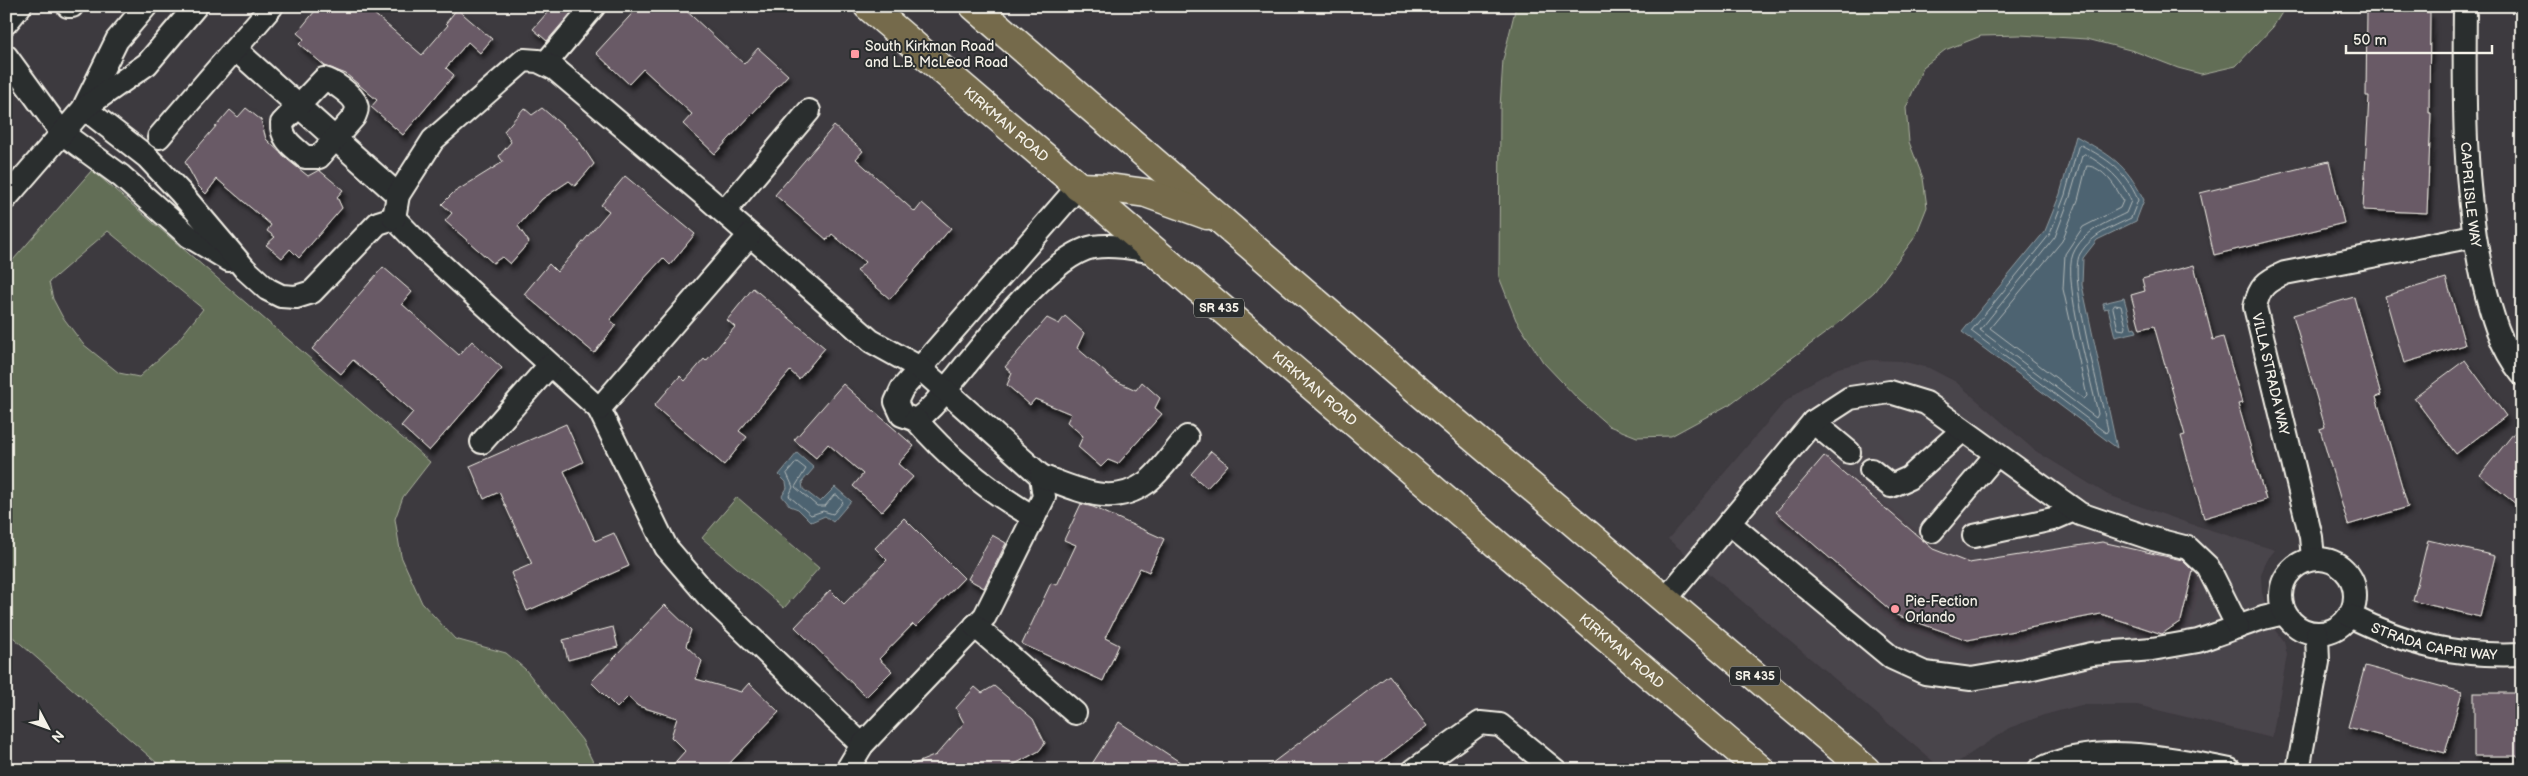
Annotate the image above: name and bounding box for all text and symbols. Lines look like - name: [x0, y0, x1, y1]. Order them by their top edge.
- scale bar: [2346, 22, 2492, 54]
- text: 50 m: [2353, 31, 2387, 50]
- place label: South Kirkman Road and L.B. McLeod Road: [865, 38, 1008, 71]
- marker: South Kirkman Road and L.B. McLeod Road: [849, 48, 861, 60]
- street label: KIRKMAN ROAD: [960, 84, 1052, 166]
- street label: CAPRI ISLE WAY: [2457, 142, 2485, 250]
- road number: SR 435: [1194, 298, 1244, 318]
- street label: VILLA STRADA WAY: [2248, 311, 2293, 438]
- street label: KIRKMAN ROAD: [1269, 348, 1360, 430]
- place label: Pie-Fection Orlando: [1905, 593, 1978, 626]
- marker: Pie-Fection Orlando: [1889, 603, 1901, 615]
- street label: KIRKMAN ROAD: [1576, 610, 1667, 692]
- street label: STRADA CAPRI WAY: [2369, 619, 2498, 663]
- road number: SR 435: [1730, 666, 1780, 686]
- north arrow: [22, 704, 72, 754]
- text: N: [48, 727, 67, 746]

